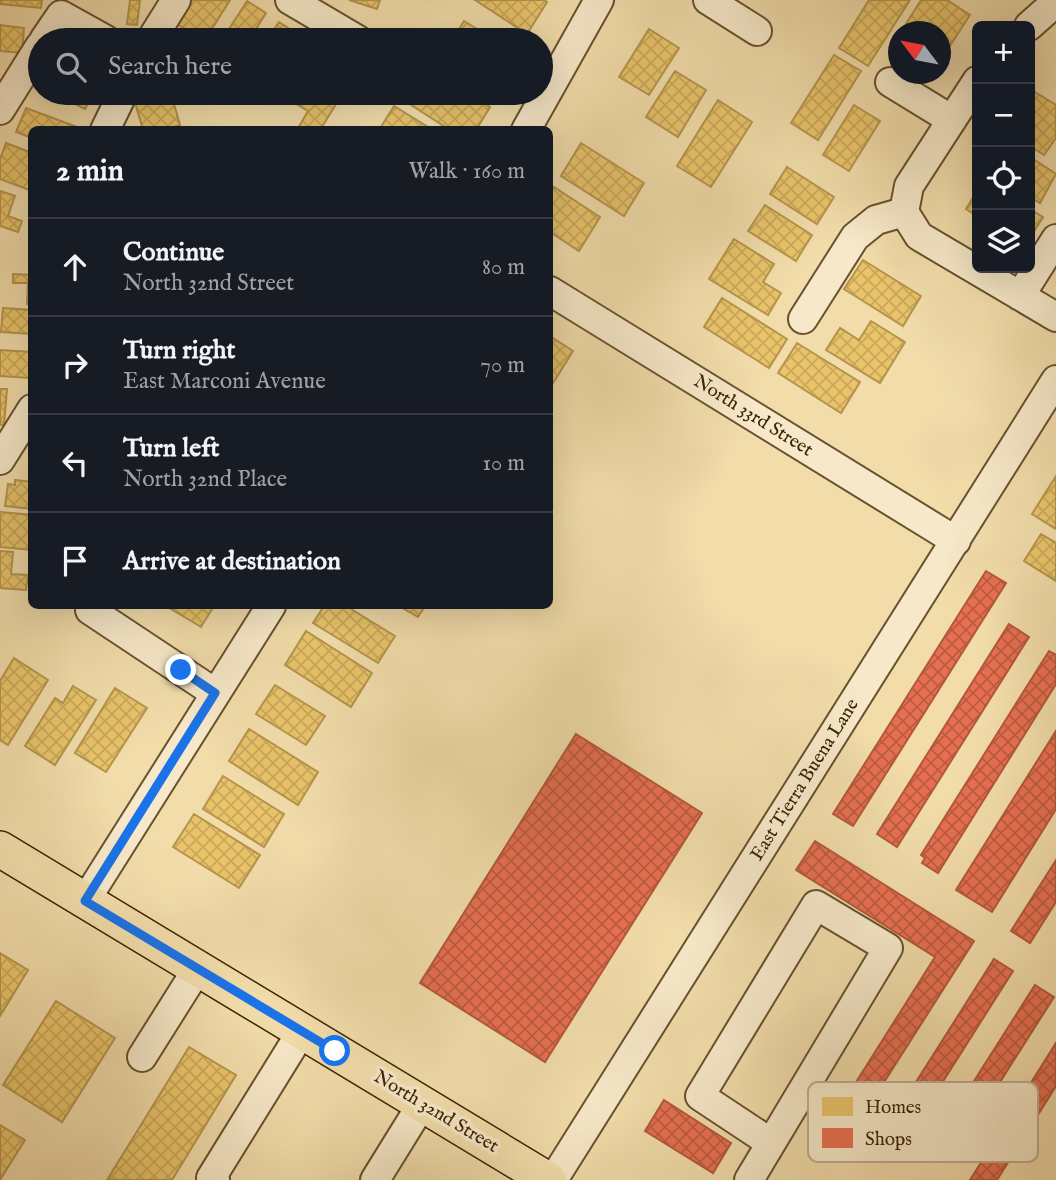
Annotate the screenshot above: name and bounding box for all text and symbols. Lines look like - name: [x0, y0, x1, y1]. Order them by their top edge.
- north arrow: [888, 21, 951, 84]
- map controls: [972, 21, 1035, 273]
- button: +: [972, 21, 1035, 84]
- search box: [28, 28, 553, 105]
- icon: search: [52, 48, 90, 86]
- text: Search here: [108, 50, 232, 83]
- button: −: [972, 84, 1035, 147]
- button: locate: [972, 147, 1035, 210]
- text: 2 min: [56, 153, 124, 191]
- text: Walk · 160 m: [408, 157, 525, 186]
- button: layers: [972, 210, 1035, 273]
- text: Continue: [123, 236, 224, 269]
- icon: ahead: [56, 248, 94, 286]
- text: 80 m: [482, 253, 525, 282]
- text: North 32nd Street: [123, 269, 294, 298]
- text: Turn right: [123, 334, 236, 367]
- icon: right: [56, 346, 94, 384]
- text: 70 m: [480, 351, 525, 380]
- text: East Marconi Avenue: [123, 367, 326, 396]
- street label: North 33rd Street: [689, 370, 818, 463]
- text: Turn left: [123, 432, 220, 465]
- icon: left: [56, 444, 94, 482]
- text: 10 m: [482, 449, 525, 478]
- text: North 32nd Place: [123, 465, 287, 494]
- icon: arrive: [56, 542, 94, 580]
- text: Arrive at destination: [123, 545, 341, 578]
- route end: [165, 654, 196, 685]
- street label: East Tierra Buena Lane: [745, 694, 865, 866]
- route start: [319, 1035, 350, 1066]
- street label: North 32nd Street: [369, 1065, 503, 1159]
- legend: [808, 1082, 1038, 1162]
- text: Homes: [865, 1096, 921, 1120]
- text: Shops: [865, 1128, 912, 1152]

